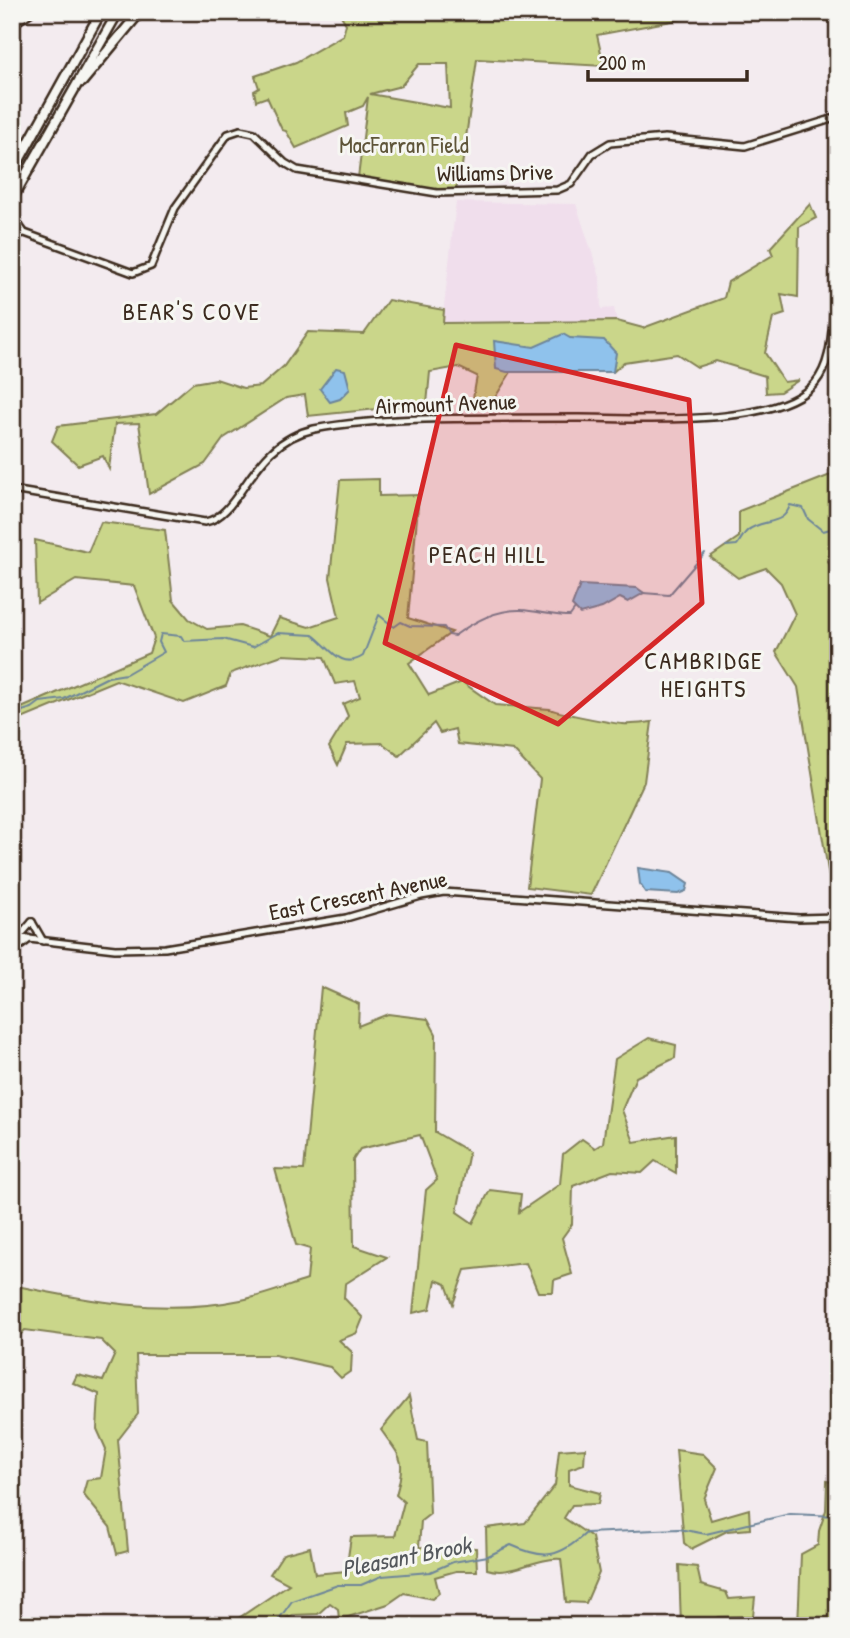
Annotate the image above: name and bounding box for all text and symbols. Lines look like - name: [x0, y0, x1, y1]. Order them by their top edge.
- scale bar: [588, 38, 747, 82]
- text: 200 m: [598, 48, 646, 77]
- park label: MacFarran Field: [339, 129, 469, 160]
- street label: Williams Drive: [436, 155, 554, 189]
- district label: BEAR'S COVE: [123, 295, 261, 327]
- street label: Airmount Avenue: [375, 385, 517, 421]
- district label: PEACH HILL: [429, 538, 547, 570]
- district label: CAMBRIDGE HEIGHTS: [644, 644, 764, 704]
- street label: East Crescent Avenue: [266, 863, 450, 927]
- water label: Pleasant Brook: [339, 1527, 475, 1584]

